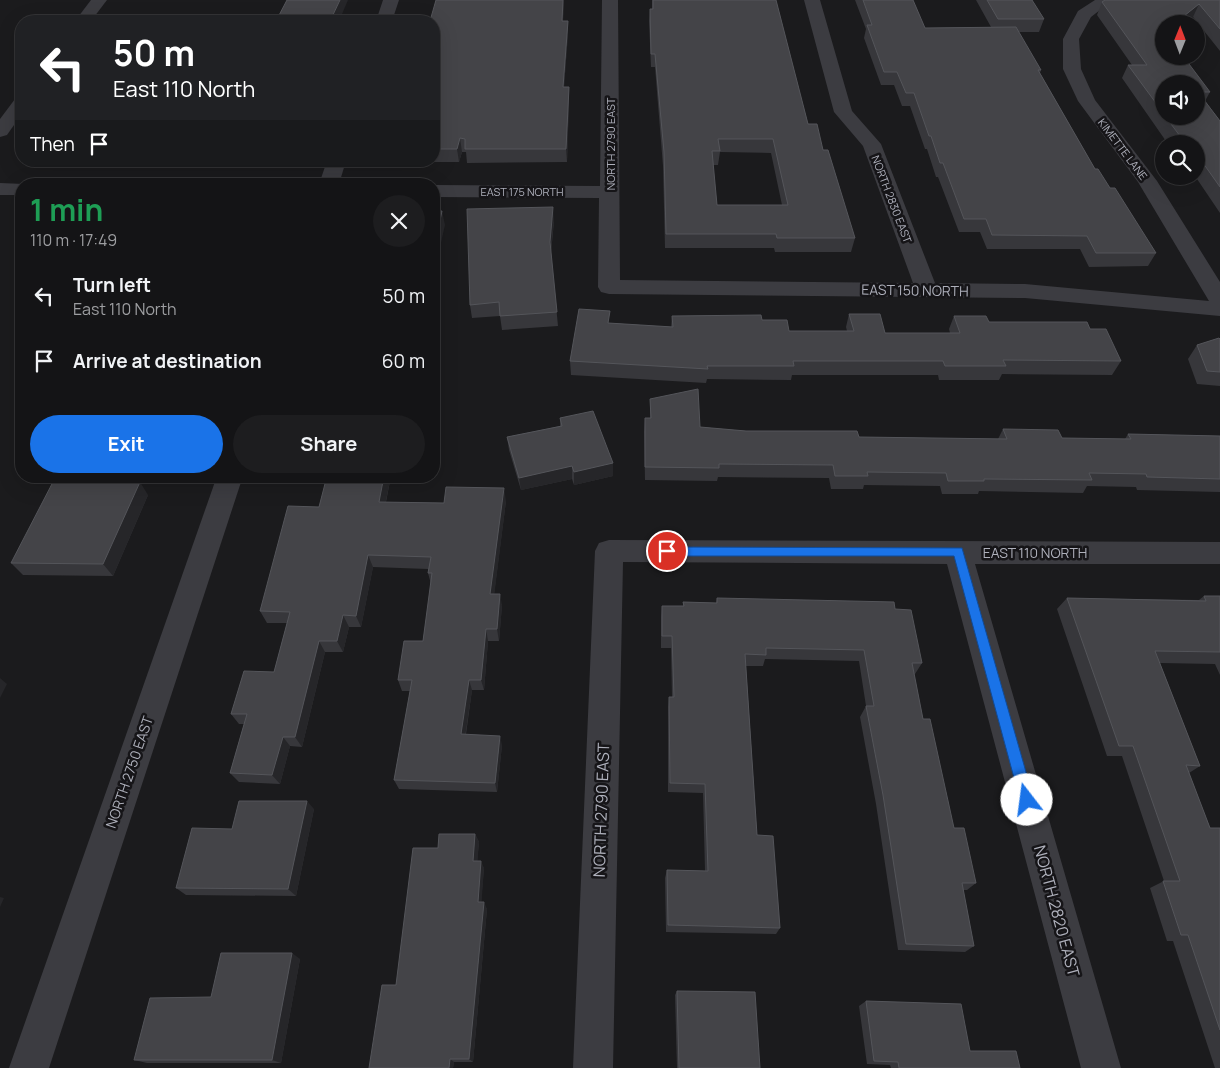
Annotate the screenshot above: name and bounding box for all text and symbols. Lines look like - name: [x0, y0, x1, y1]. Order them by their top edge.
- north arrow: [1155, 15, 1205, 65]
- map controls: [1155, 15, 1205, 185]
- text: 50 m: [113, 29, 195, 77]
- icon: left: [30, 35, 95, 100]
- text: East 110 North: [113, 74, 255, 104]
- button: sound: [1155, 75, 1205, 125]
- street label: NORTH 2790 EAST: [603, 97, 618, 190]
- street label: KIMETTE LANE: [1095, 115, 1151, 183]
- icon: arrive: [85, 130, 113, 158]
- text: Then: [30, 131, 75, 157]
- button: search: [1155, 135, 1205, 185]
- street label: NORTH 2830 EAST: [868, 153, 916, 245]
- street label: EAST 175 NORTH: [480, 184, 564, 199]
- text: 1 min: [30, 189, 103, 230]
- button: close: [373, 195, 425, 247]
- text: 110 m · 17:49: [30, 229, 117, 251]
- text: Turn left: [73, 272, 151, 298]
- street label: EAST 150 NORTH: [861, 280, 969, 300]
- icon: left: [30, 282, 58, 310]
- text: 50 m: [383, 283, 425, 309]
- text: East 110 North: [73, 298, 177, 320]
- icon: arrive: [30, 347, 58, 375]
- text: Arrive at destination: [73, 348, 262, 374]
- text: 60 m: [382, 348, 425, 374]
- button: Exit: [30, 415, 223, 473]
- button: Share: [233, 415, 425, 473]
- pin: [646, 530, 688, 572]
- icon: arrive: [653, 537, 681, 565]
- street label: EAST 110 NORTH: [983, 543, 1087, 562]
- street label: NORTH 2750 EAST: [101, 713, 157, 831]
- street label: NORTH 2790 EAST: [588, 742, 614, 878]
- position arrow: [1000, 773, 1052, 825]
- street label: NORTH 2820 EAST: [1029, 843, 1085, 980]

